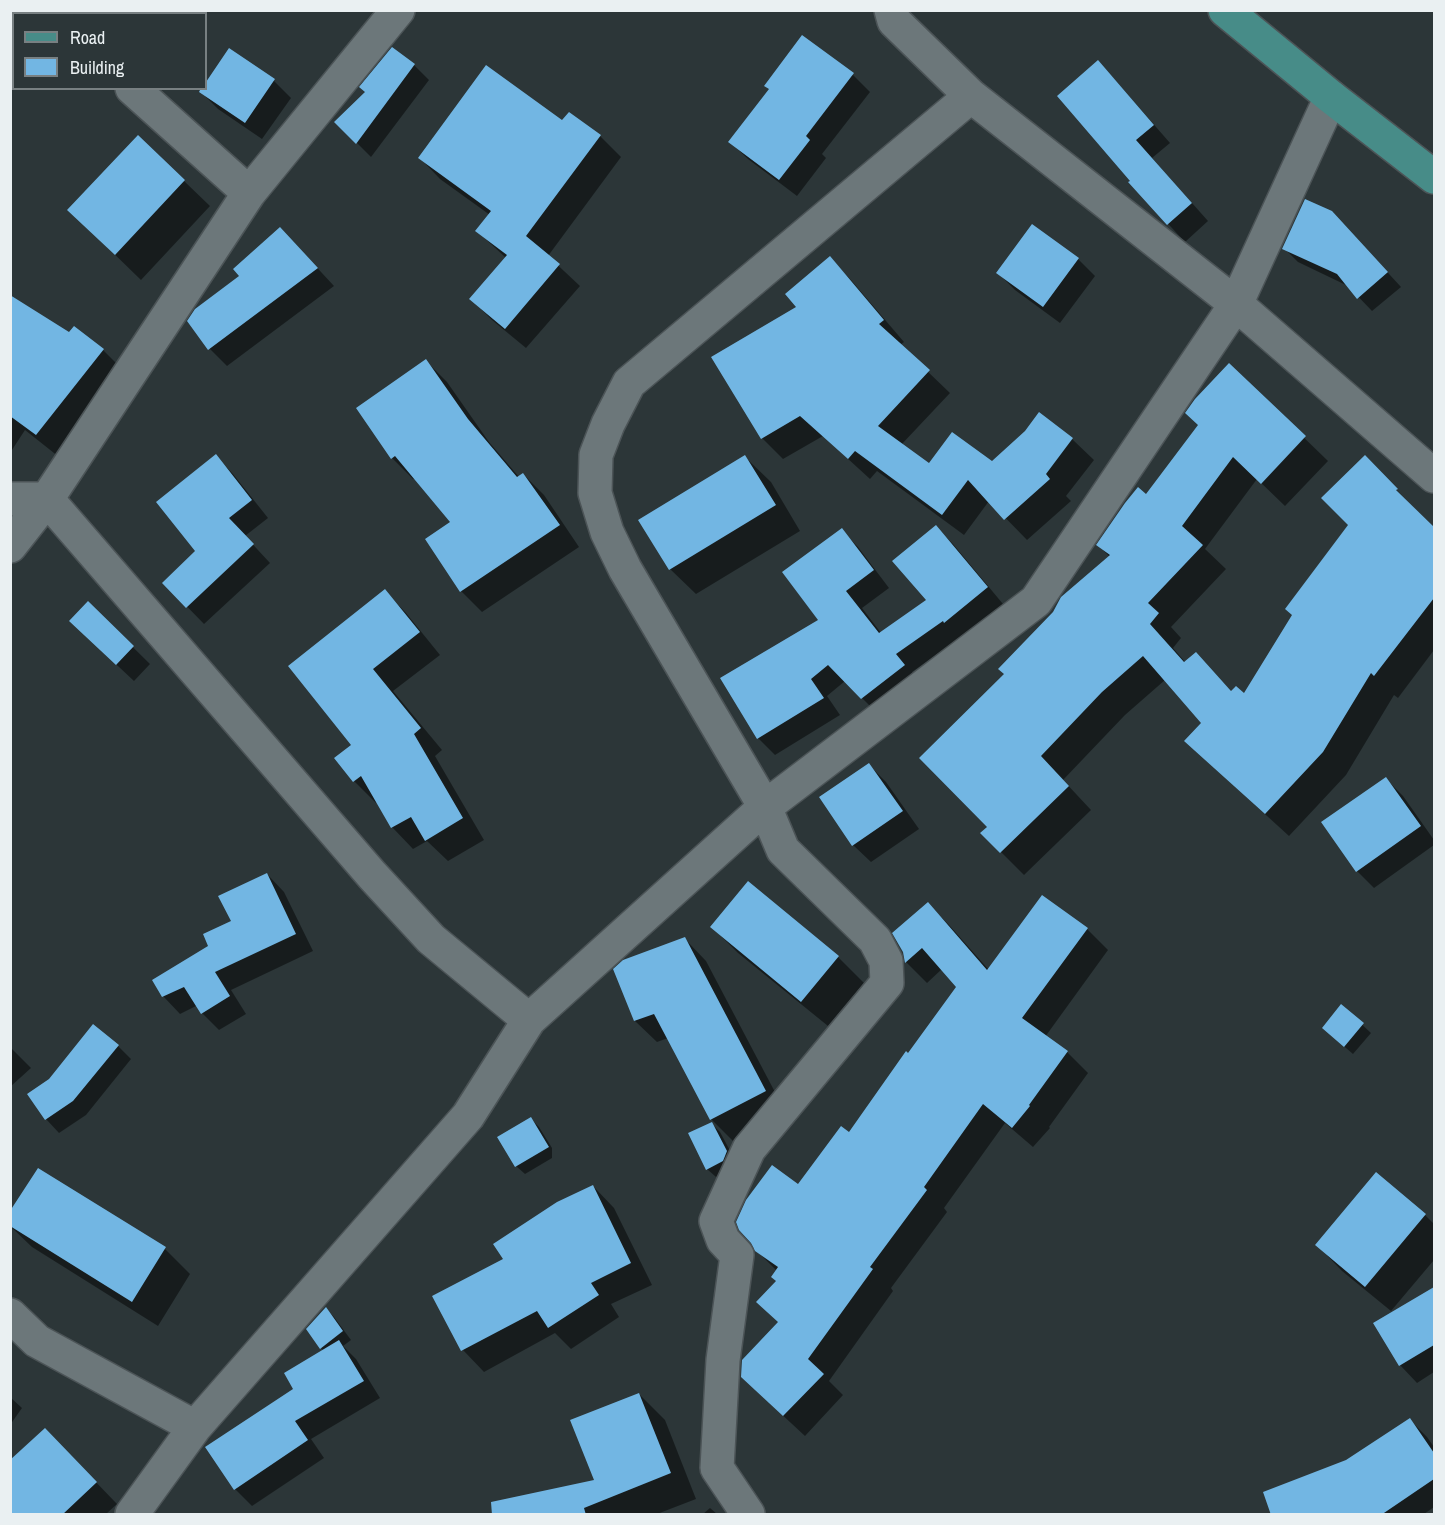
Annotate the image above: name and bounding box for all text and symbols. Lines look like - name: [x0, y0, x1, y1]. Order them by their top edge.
- legend: [12, 12, 207, 90]
- text: Road: [70, 25, 105, 50]
- text: Building: [70, 55, 124, 80]

